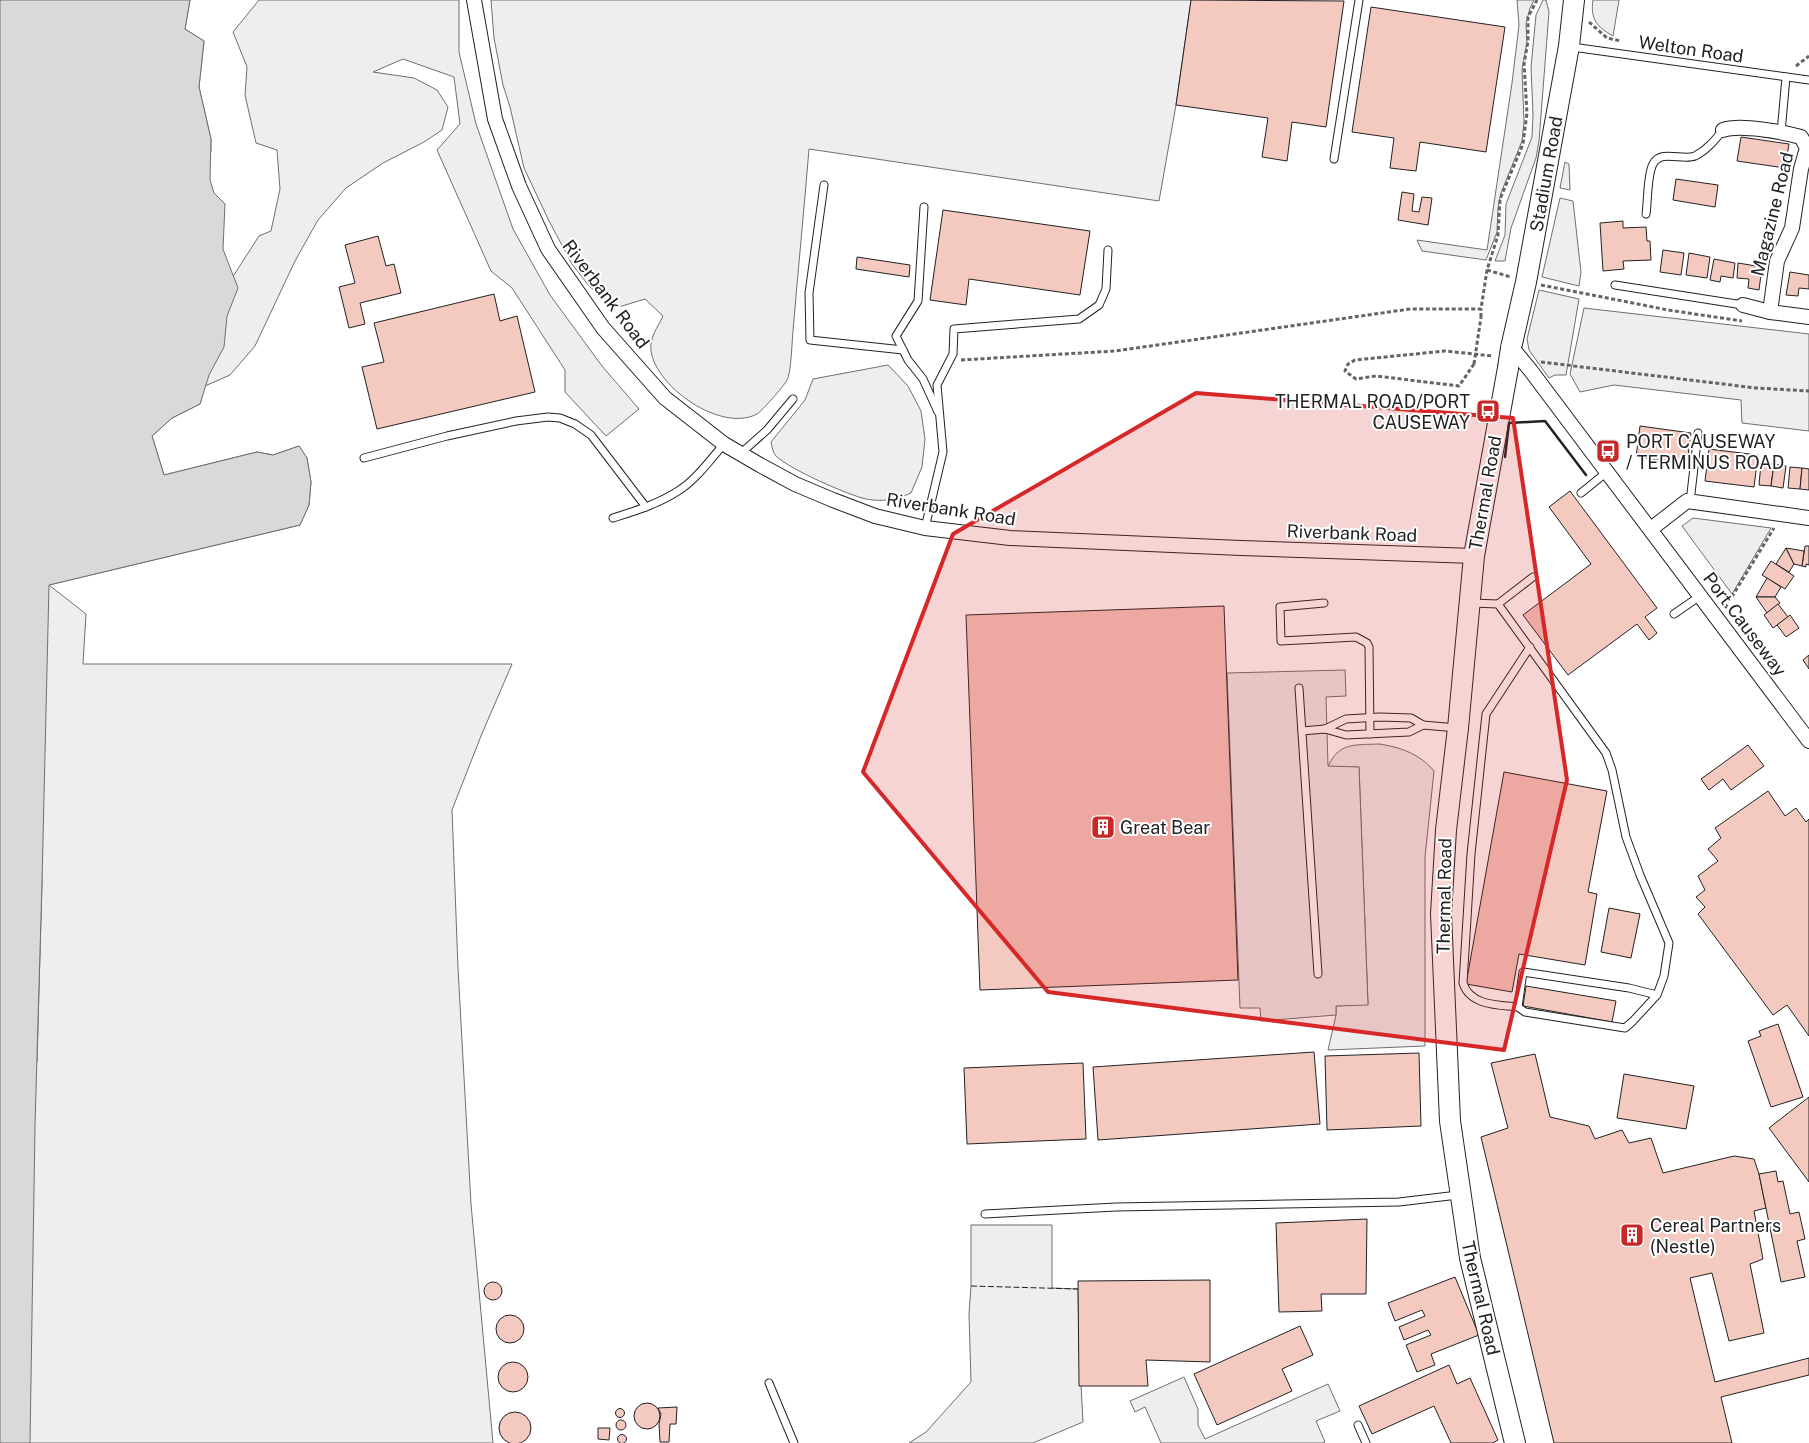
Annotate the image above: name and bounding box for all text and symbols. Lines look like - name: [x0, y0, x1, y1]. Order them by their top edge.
- street label: Welton Road: [1637, 31, 1745, 67]
- street label: Stadium Road: [1525, 115, 1567, 233]
- street label: Magazine Road: [1746, 150, 1798, 278]
- street label: Riverbank Road: [558, 235, 654, 353]
- place label: THERMAL ROAD/PORT CAUSEWAY: [1275, 391, 1470, 433]
- bus stop icon: THERMAL ROAD/PORT CAUSEWAY: [1475, 398, 1501, 424]
- place label: PORT CAUSEWAY / TERMINUS ROAD: [1626, 431, 1784, 473]
- street label: Thermal Road: [1465, 434, 1505, 552]
- bus stop icon: PORT CAUSEWAY / TERMINUS ROAD: [1595, 438, 1621, 464]
- street label: Riverbank Road: [885, 488, 1017, 530]
- street label: Riverbank Road: [1286, 520, 1418, 546]
- street label: Port Causeway: [1699, 568, 1791, 680]
- building icon: Great Bear: [1090, 814, 1116, 840]
- place label: Great Bear: [1120, 817, 1210, 838]
- street label: Thermal Road: [1432, 838, 1456, 954]
- place label: Cereal Partners (Nestle): [1650, 1215, 1781, 1257]
- building icon: Cereal Partners (Nestle): [1619, 1222, 1645, 1248]
- street label: Thermal Road: [1458, 1239, 1504, 1357]

